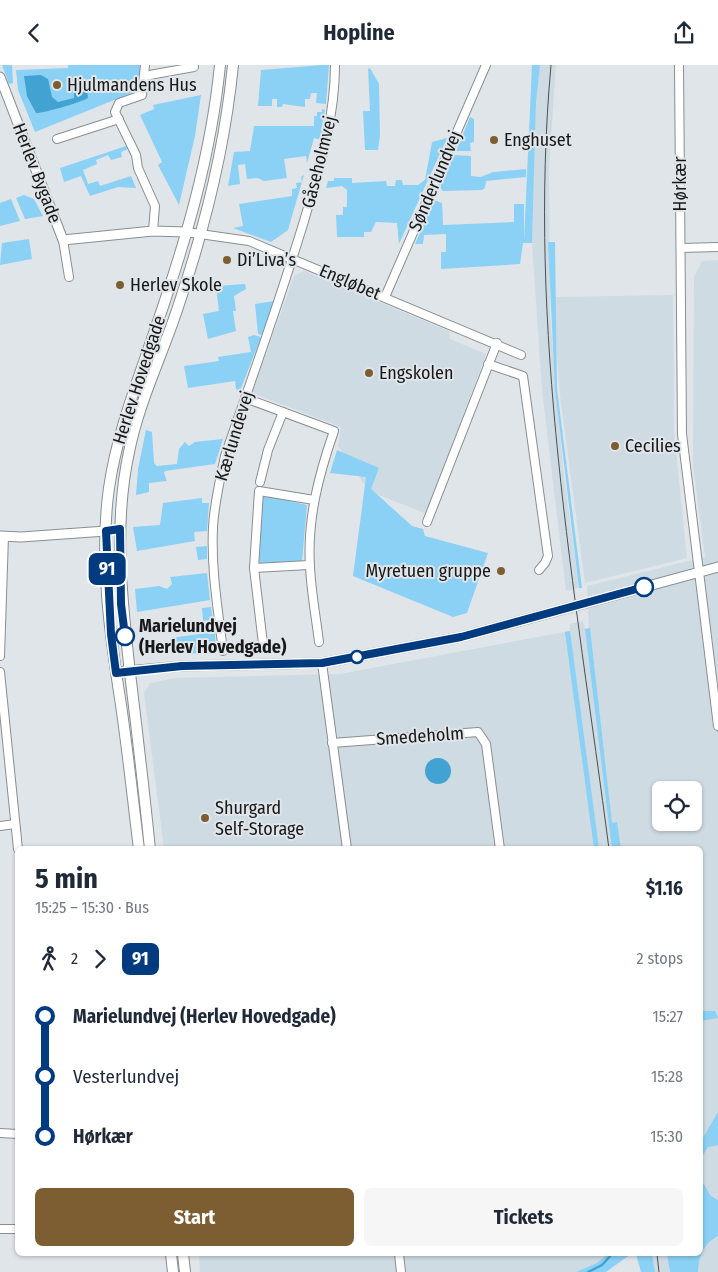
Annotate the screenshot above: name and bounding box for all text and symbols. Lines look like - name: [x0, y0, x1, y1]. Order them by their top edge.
- icon: back: [20, 19, 48, 47]
- text: Hopline: [323, 19, 395, 46]
- icon: share: [670, 19, 698, 47]
- place label: Hjulmandens Hus: [67, 74, 197, 96]
- marker: Hjulmandens Hus: [51, 79, 63, 91]
- street label: Gåseholmvej: [297, 114, 341, 210]
- street label: Herlev Bygade: [8, 120, 66, 226]
- street label: Sønderlundvej: [404, 127, 466, 235]
- place label: Enghuset: [504, 129, 572, 151]
- marker: Enghuset: [488, 134, 500, 146]
- street label: Hørkær: [669, 156, 691, 211]
- place label: Di’Liva’s: [237, 249, 296, 271]
- marker: Di’Liva’s: [221, 254, 233, 266]
- street label: Engløbet: [316, 259, 384, 305]
- place label: Herlev Skole: [130, 274, 222, 296]
- marker: Herlev Skole: [114, 279, 126, 291]
- street label: Herlev Hovedgade: [108, 313, 170, 447]
- place label: Engskolen: [379, 362, 454, 384]
- marker: Engskolen: [363, 367, 375, 379]
- street label: Kærlundevej: [210, 388, 258, 484]
- place label: Cecilies: [625, 435, 681, 457]
- marker: Cecilies: [609, 440, 621, 452]
- line badge: 91: [84, 553, 130, 585]
- text: 91: [99, 558, 115, 580]
- place label: Myretuen gruppe: [365, 560, 491, 582]
- marker: Myretuen gruppe: [495, 565, 507, 577]
- unlabelled marker: [634, 577, 654, 597]
- place label: Marielundvej (Herlev Hovedgade): [139, 615, 287, 658]
- marker: Marielundvej (Herlev Hovedgade): [115, 626, 135, 646]
- unlabelled marker: [350, 650, 364, 664]
- street label: Smedeholm: [375, 722, 465, 750]
- map controls: [652, 781, 702, 831]
- button: locate: [652, 781, 702, 831]
- place label: Shurgard Self-Storage: [215, 797, 304, 840]
- marker: Shurgard Self-Storage: [199, 812, 211, 824]
- text: 5 min: [35, 862, 98, 895]
- text: $1.16: [646, 877, 683, 900]
- text: 15:25 – 15:30 · Bus: [35, 898, 149, 917]
- icon: walk: [35, 945, 63, 973]
- icon: forward: [86, 945, 114, 973]
- text: 91: [132, 948, 149, 970]
- text: 2: [71, 949, 78, 968]
- text: 2 stops: [637, 949, 683, 968]
- text: Marielundvej (Herlev Hovedgade): [73, 1005, 336, 1028]
- text: 15:27: [653, 1007, 683, 1026]
- text: Vesterlundvej: [73, 1065, 179, 1088]
- text: 15:28: [651, 1067, 683, 1086]
- text: Hørkær: [73, 1125, 133, 1148]
- text: 15:30: [650, 1127, 683, 1146]
- button: Start: [35, 1188, 354, 1246]
- button: Tickets: [364, 1188, 683, 1246]

